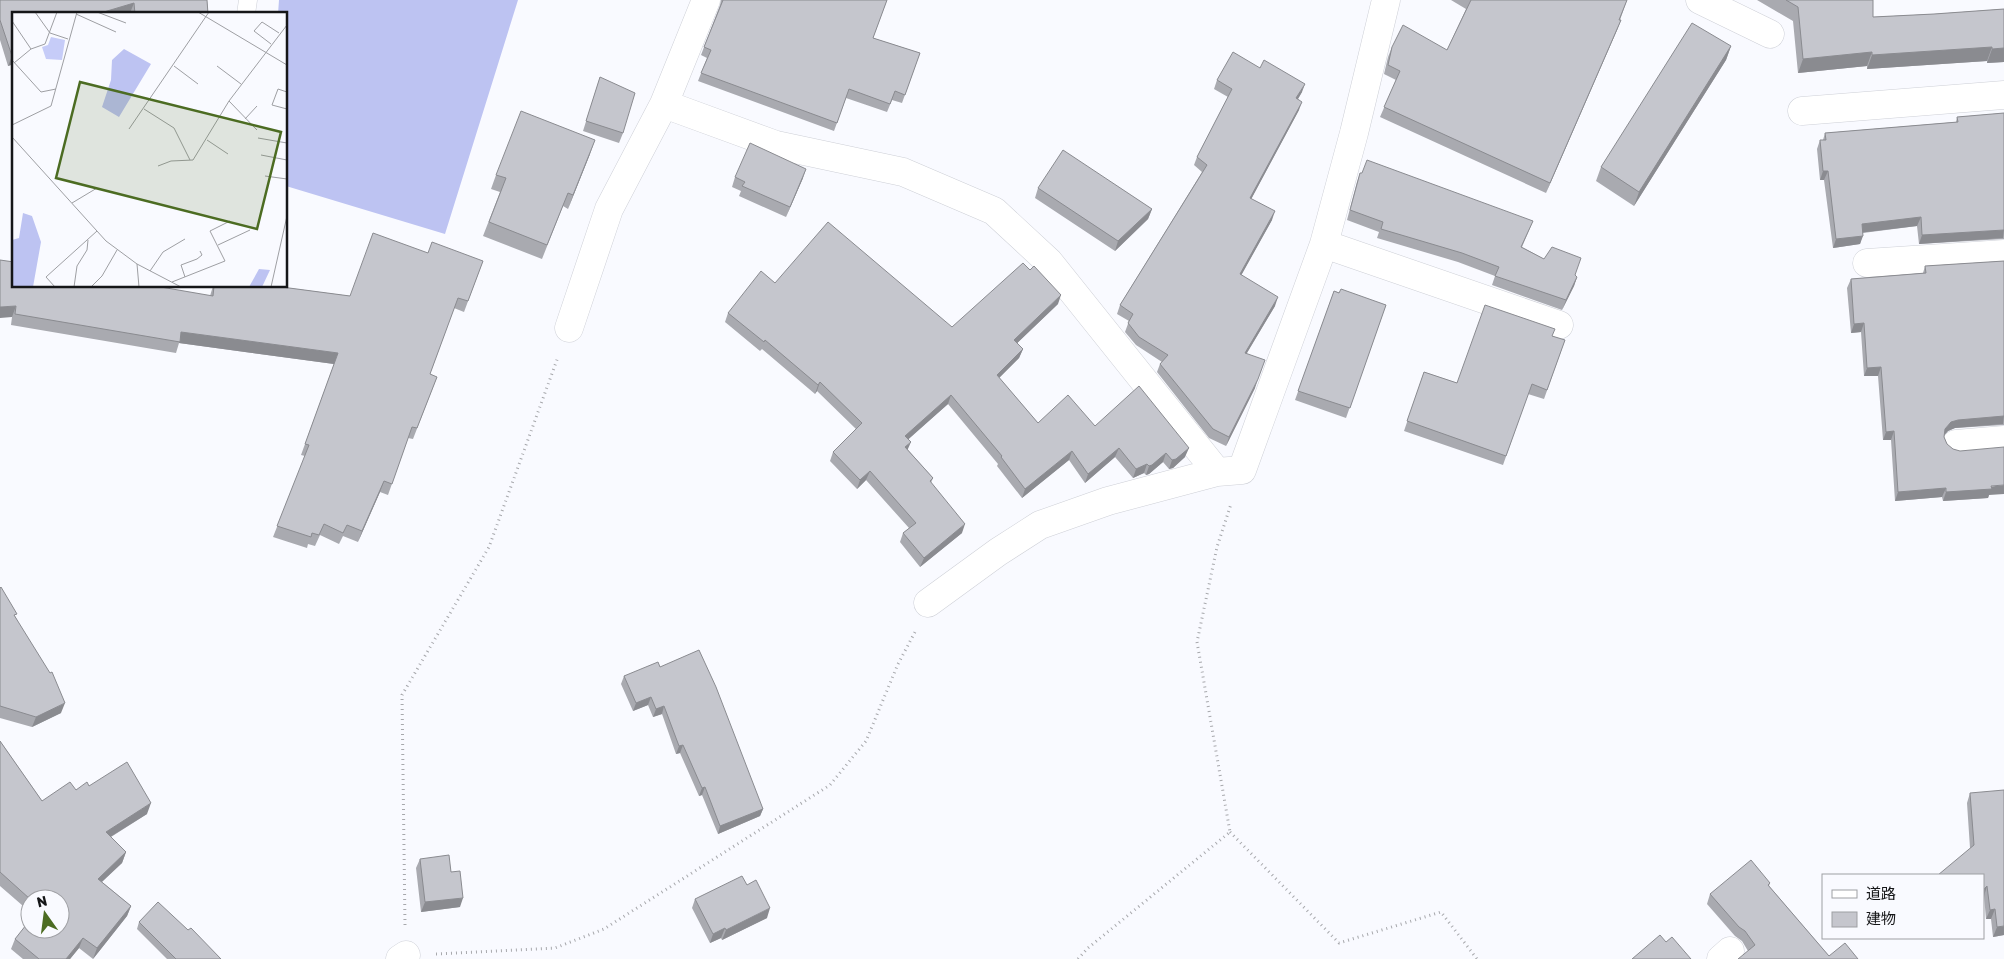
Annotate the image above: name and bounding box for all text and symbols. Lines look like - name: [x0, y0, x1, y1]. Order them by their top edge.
- inset map: [12, 12, 288, 288]
- legend: [1822, 874, 1984, 939]
- text: 道路: [1866, 885, 1896, 903]
- north arrow: [20, 889, 70, 939]
- text: N: [35, 892, 49, 911]
- text: 建物: [1866, 910, 1896, 928]

